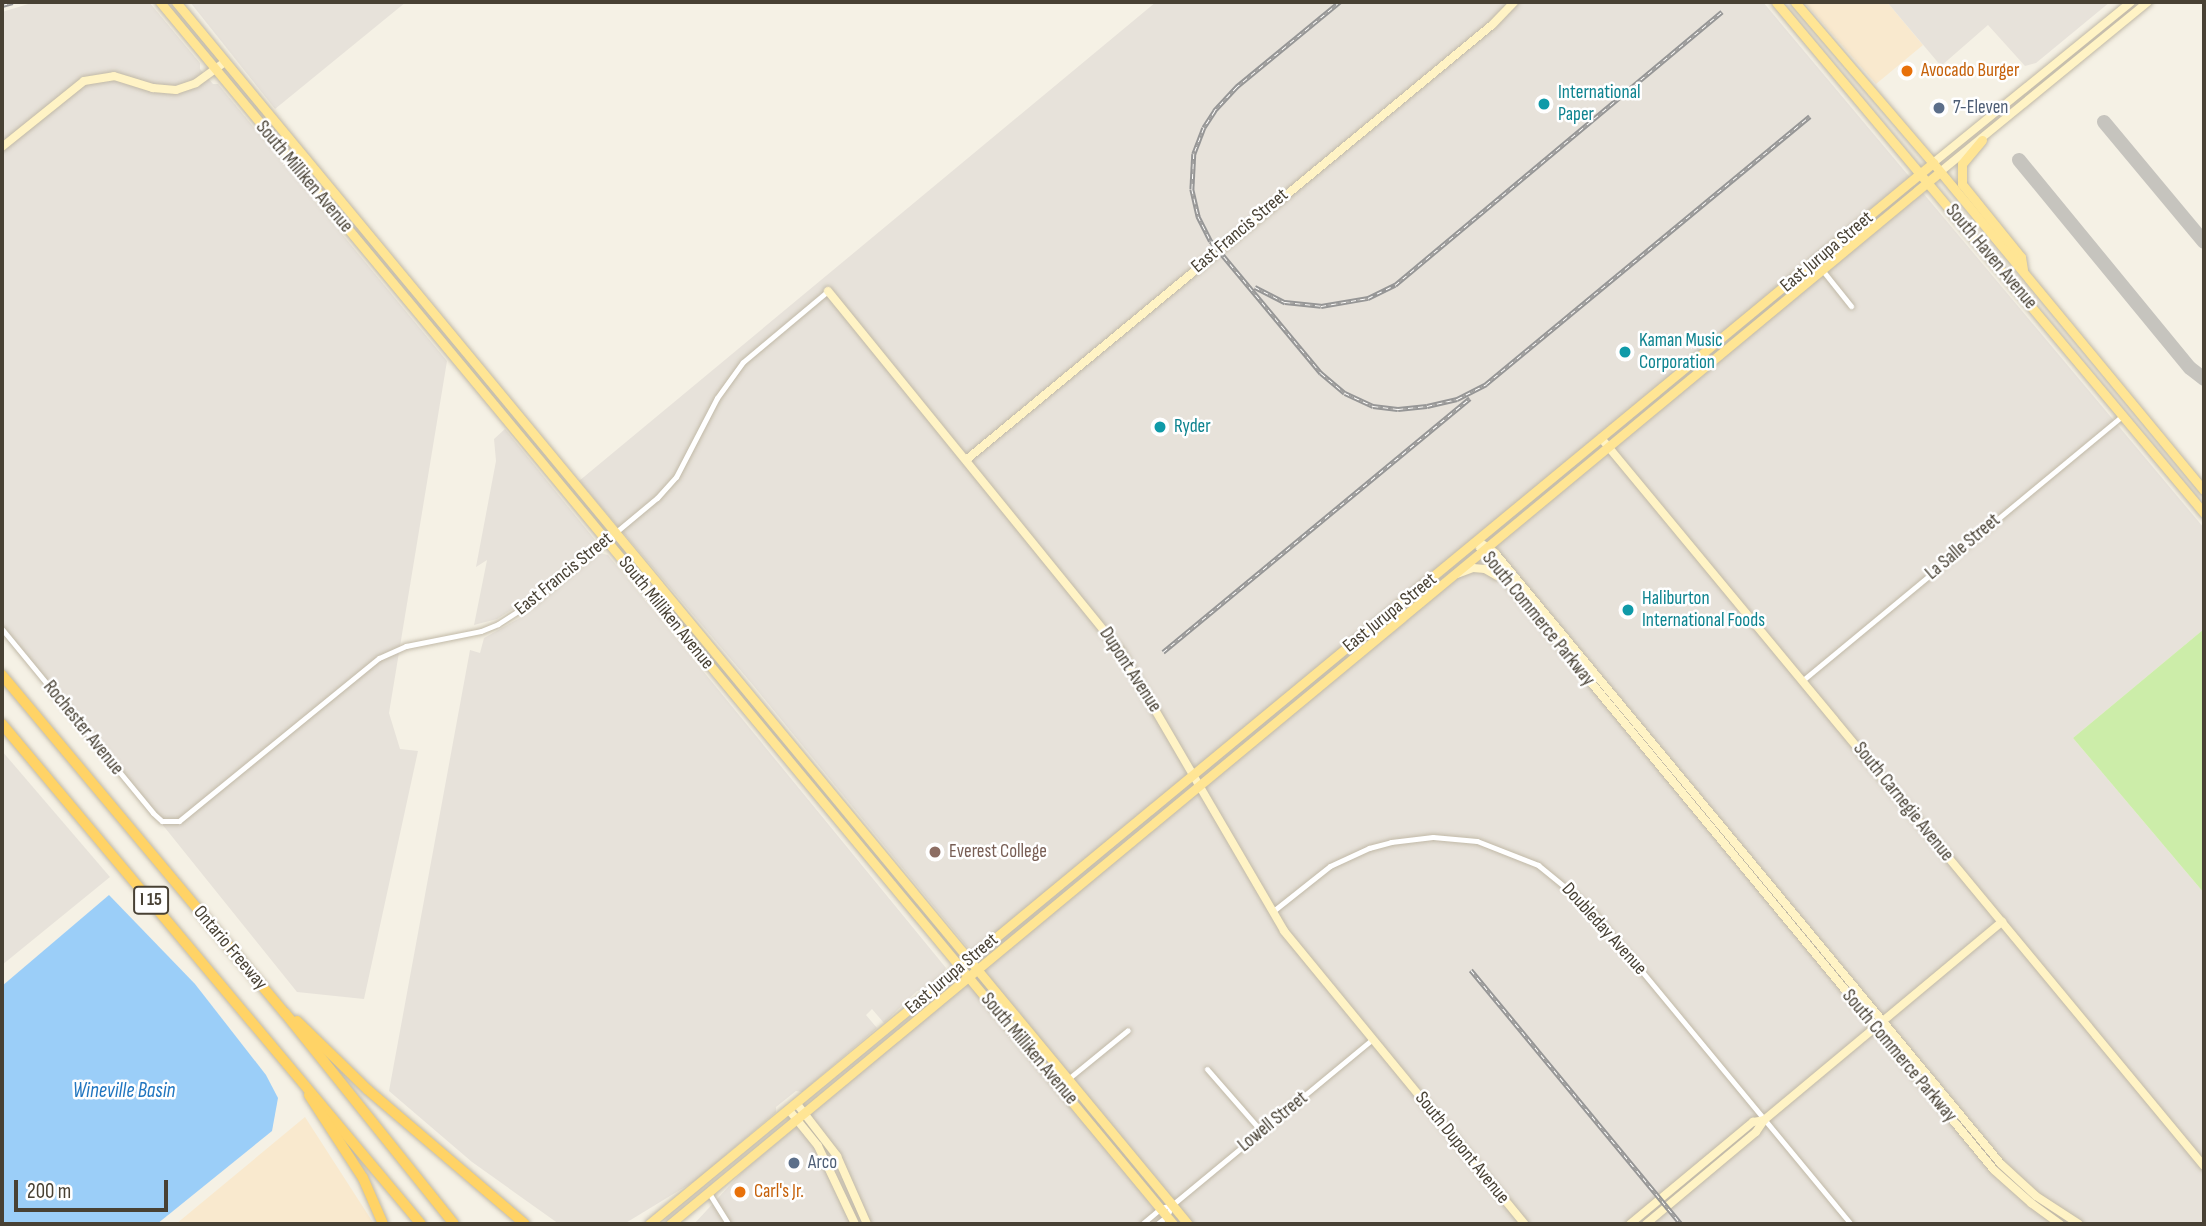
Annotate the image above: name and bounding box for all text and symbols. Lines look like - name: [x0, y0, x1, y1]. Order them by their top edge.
- place label: Avocado Burger: [1921, 60, 2019, 82]
- marker: Avocado Burger: [1899, 63, 1915, 79]
- place label: International Paper: [1558, 82, 1640, 126]
- marker: International Paper: [1536, 96, 1552, 112]
- place label: 7-Eleven: [1953, 97, 2008, 119]
- marker: 7-Eleven: [1931, 100, 1947, 116]
- street label: South Milliken Avenue: [251, 116, 357, 238]
- street label: East Francis Street: [1187, 184, 1293, 278]
- street label: South Haven Avenue: [1940, 200, 2042, 314]
- street label: East Jurupa Street: [1776, 207, 1878, 297]
- place label: Kaman Music Corporation: [1639, 330, 1723, 374]
- marker: Kaman Music Corporation: [1617, 344, 1633, 360]
- place label: Ryder: [1174, 416, 1211, 438]
- marker: Ryder: [1152, 419, 1168, 435]
- street label: La Salle Street: [1921, 509, 2005, 585]
- street label: East Francis Street: [510, 528, 618, 620]
- street label: South Commerce Parkway: [1477, 547, 1599, 691]
- street label: South Milliken Avenue: [613, 552, 719, 674]
- street label: East Jurupa Street: [1339, 568, 1441, 658]
- place label: Haliburton International Foods: [1642, 588, 1765, 632]
- marker: Haliburton International Foods: [1620, 602, 1636, 618]
- street label: Dupont Avenue: [1094, 623, 1166, 717]
- street label: Rochester Avenue: [38, 676, 128, 780]
- street label: South Carnegie Avenue: [1848, 738, 1958, 866]
- place label: Everest College: [949, 841, 1047, 863]
- marker: Everest College: [927, 844, 943, 860]
- street label: Doubleday Avenue: [1557, 878, 1651, 980]
- road number: I 15: [132, 886, 170, 915]
- street label: Ontario Freeway: [188, 901, 272, 995]
- street label: East Jurupa Street: [901, 929, 1003, 1019]
- street label: South Commerce Parkway: [1837, 985, 1961, 1127]
- street label: South Milliken Avenue: [976, 988, 1082, 1110]
- water label: Wineville Basin: [73, 1078, 175, 1104]
- street label: Lowell Street: [1234, 1087, 1312, 1157]
- street label: South Dupont Avenue: [1410, 1087, 1514, 1209]
- place label: Arco: [808, 1152, 837, 1174]
- marker: Arco: [786, 1155, 802, 1171]
- scale bar: [18, 1166, 172, 1210]
- text: 200 m: [27, 1179, 71, 1204]
- place label: Carl's Jr.: [754, 1181, 804, 1203]
- marker: Carl's Jr.: [732, 1184, 748, 1200]

